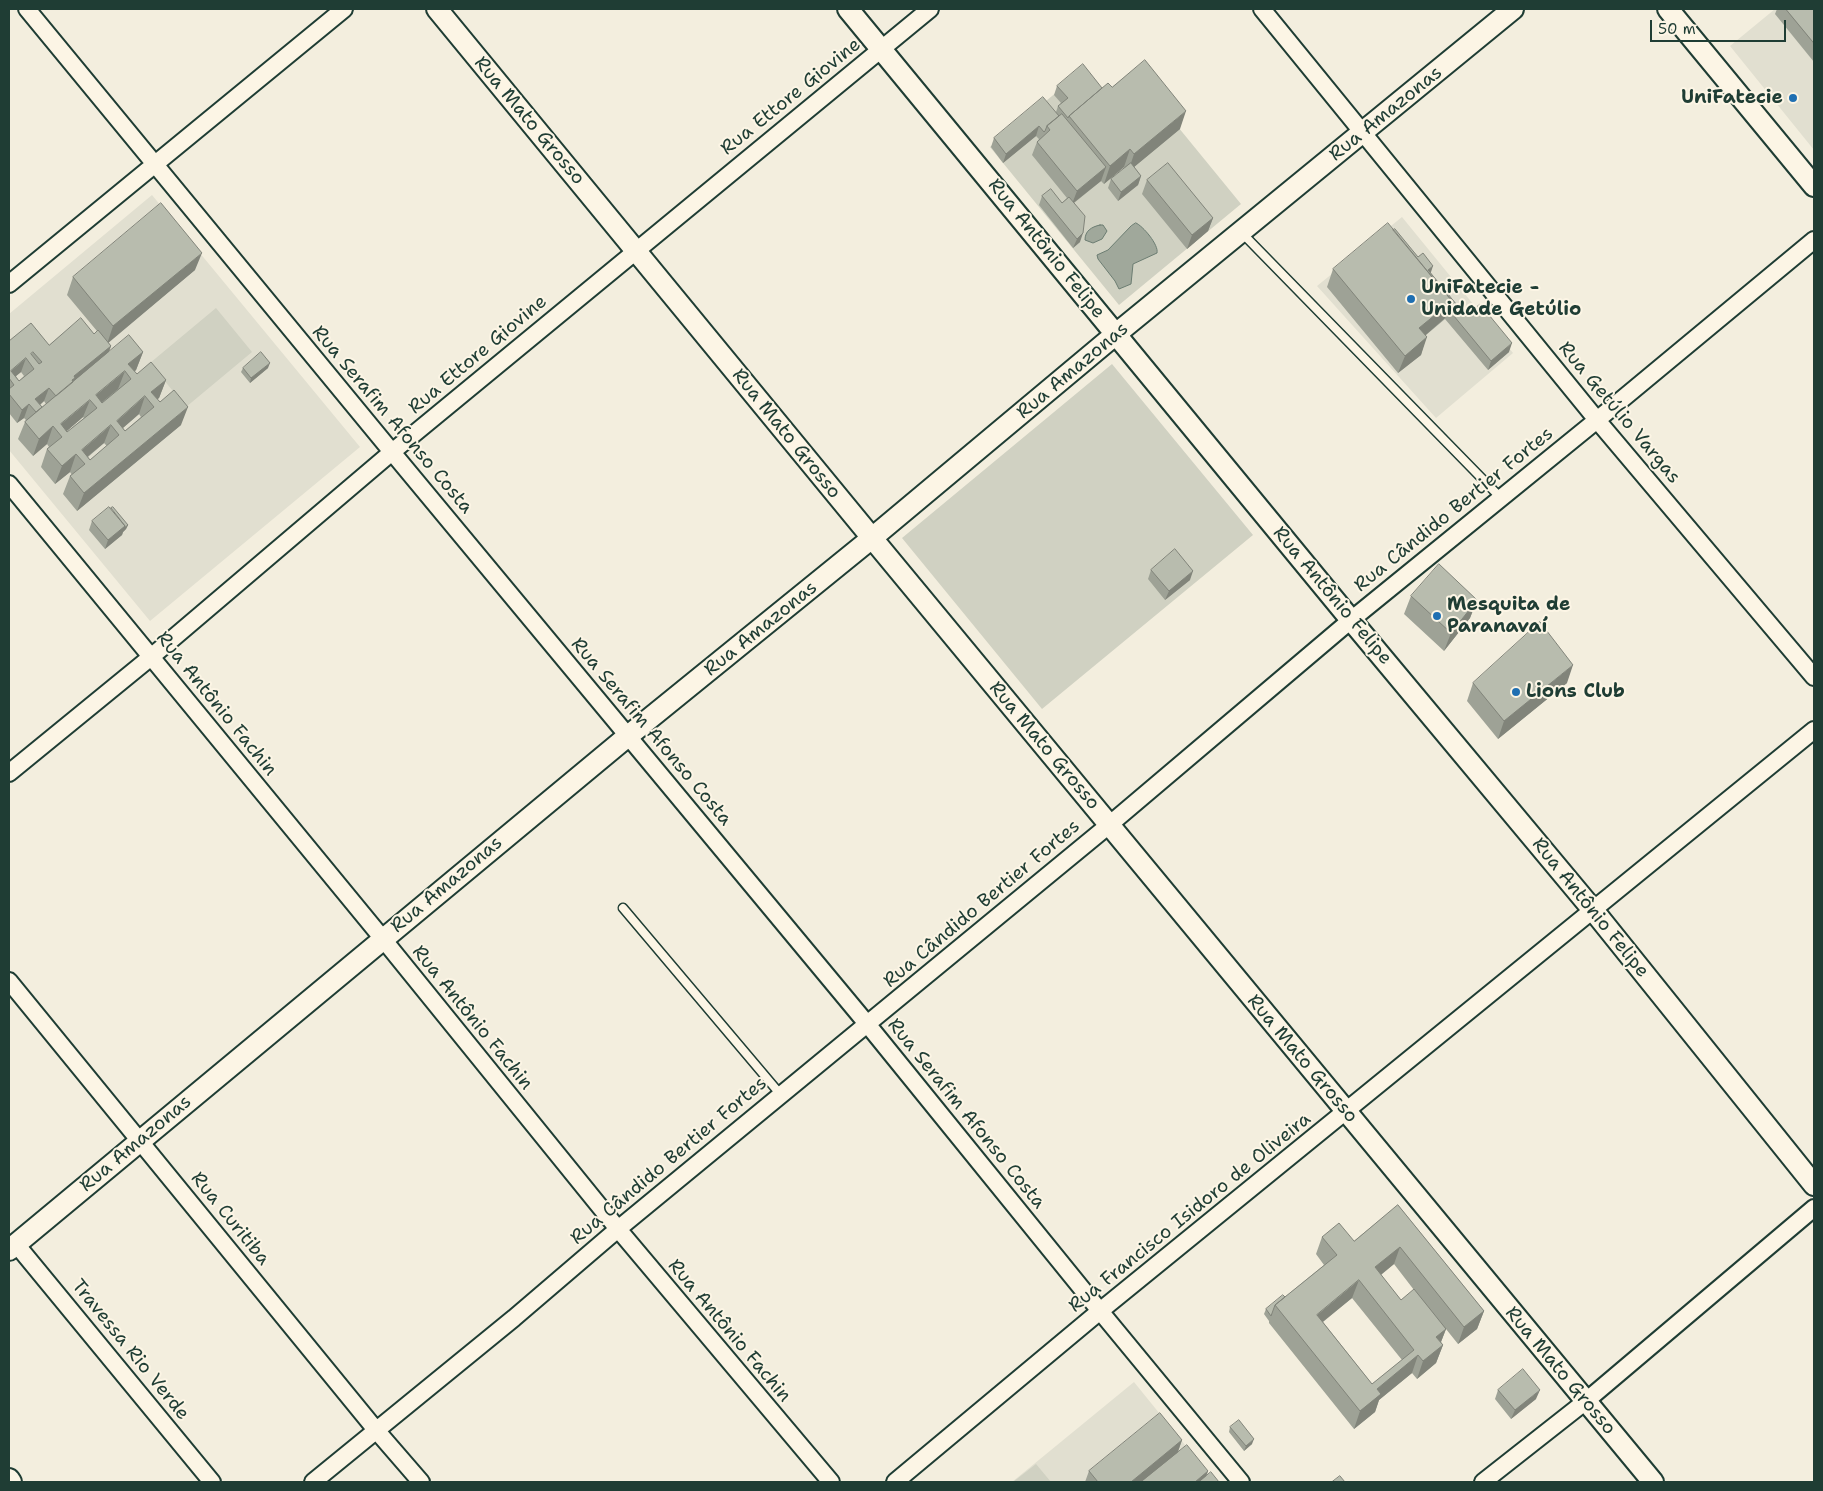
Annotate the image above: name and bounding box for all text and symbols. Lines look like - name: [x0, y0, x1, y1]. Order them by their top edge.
- scale bar: [1653, 10, 1789, 42]
- text: 50 m: [1658, 19, 1696, 39]
- street label: Rua Ettore Giovine: [716, 34, 866, 160]
- street label: Rua Mato Grosso: [469, 52, 589, 190]
- street label: Rua Amazonas: [1325, 62, 1447, 166]
- place label: UniFatecie: [1681, 87, 1783, 109]
- marker: UniFatecie: [1787, 92, 1799, 104]
- street label: Rua Antônio Felipe: [983, 175, 1109, 323]
- place label: UniFatecie - Unidade Getúlio: [1421, 277, 1581, 321]
- street label: Rua Ettore Giovine: [404, 290, 552, 420]
- marker: UniFatecie - Unidade Getúlio: [1405, 293, 1417, 305]
- street label: Rua Amazonas: [1013, 318, 1133, 424]
- street label: Rua Serafim Afonso Costa: [307, 321, 477, 519]
- street label: Rua Getúlio Vargas: [1553, 337, 1685, 489]
- street label: Rua Mato Grosso: [727, 364, 845, 504]
- street label: Rua Cândido Bertier Fortes: [1350, 423, 1558, 597]
- street label: Rua Antônio Felipe: [1268, 522, 1396, 670]
- street label: Rua Amazonas: [700, 577, 822, 681]
- place label: Mesquita de Paranavaí: [1447, 594, 1570, 638]
- marker: Mesquita de Paranavaí: [1431, 610, 1443, 622]
- street label: Rua Antônio Fachin: [151, 627, 281, 781]
- street label: Rua Serafim Afonso Costa: [566, 633, 736, 831]
- street label: Rua Mato Grosso: [984, 677, 1104, 815]
- place label: Lions Club: [1526, 681, 1625, 703]
- marker: Lions Club: [1510, 686, 1522, 698]
- street label: Rua Cândido Bertier Fortes: [879, 815, 1085, 993]
- street label: Rua Amazonas: [387, 832, 507, 938]
- street label: Rua Antônio Felipe: [1527, 834, 1653, 982]
- street label: Rua Antônio Fachin: [407, 941, 537, 1095]
- street label: Rua Mato Grosso: [1242, 990, 1362, 1128]
- street label: Rua Serafim Afonso Costa: [882, 1014, 1050, 1214]
- street label: Rua Cândido Bertier Fortes: [566, 1072, 772, 1250]
- street label: Rua Amazonas: [76, 1091, 196, 1197]
- street label: Rua Francisco Isidoro de Oliveira: [1064, 1108, 1316, 1318]
- street label: Rua Curitiba: [186, 1168, 274, 1270]
- street label: Rua Antônio Fachin: [663, 1255, 795, 1407]
- street label: Travessa Rio Verde: [66, 1275, 194, 1425]
- street label: Rua Mato Grosso: [1500, 1302, 1620, 1440]

